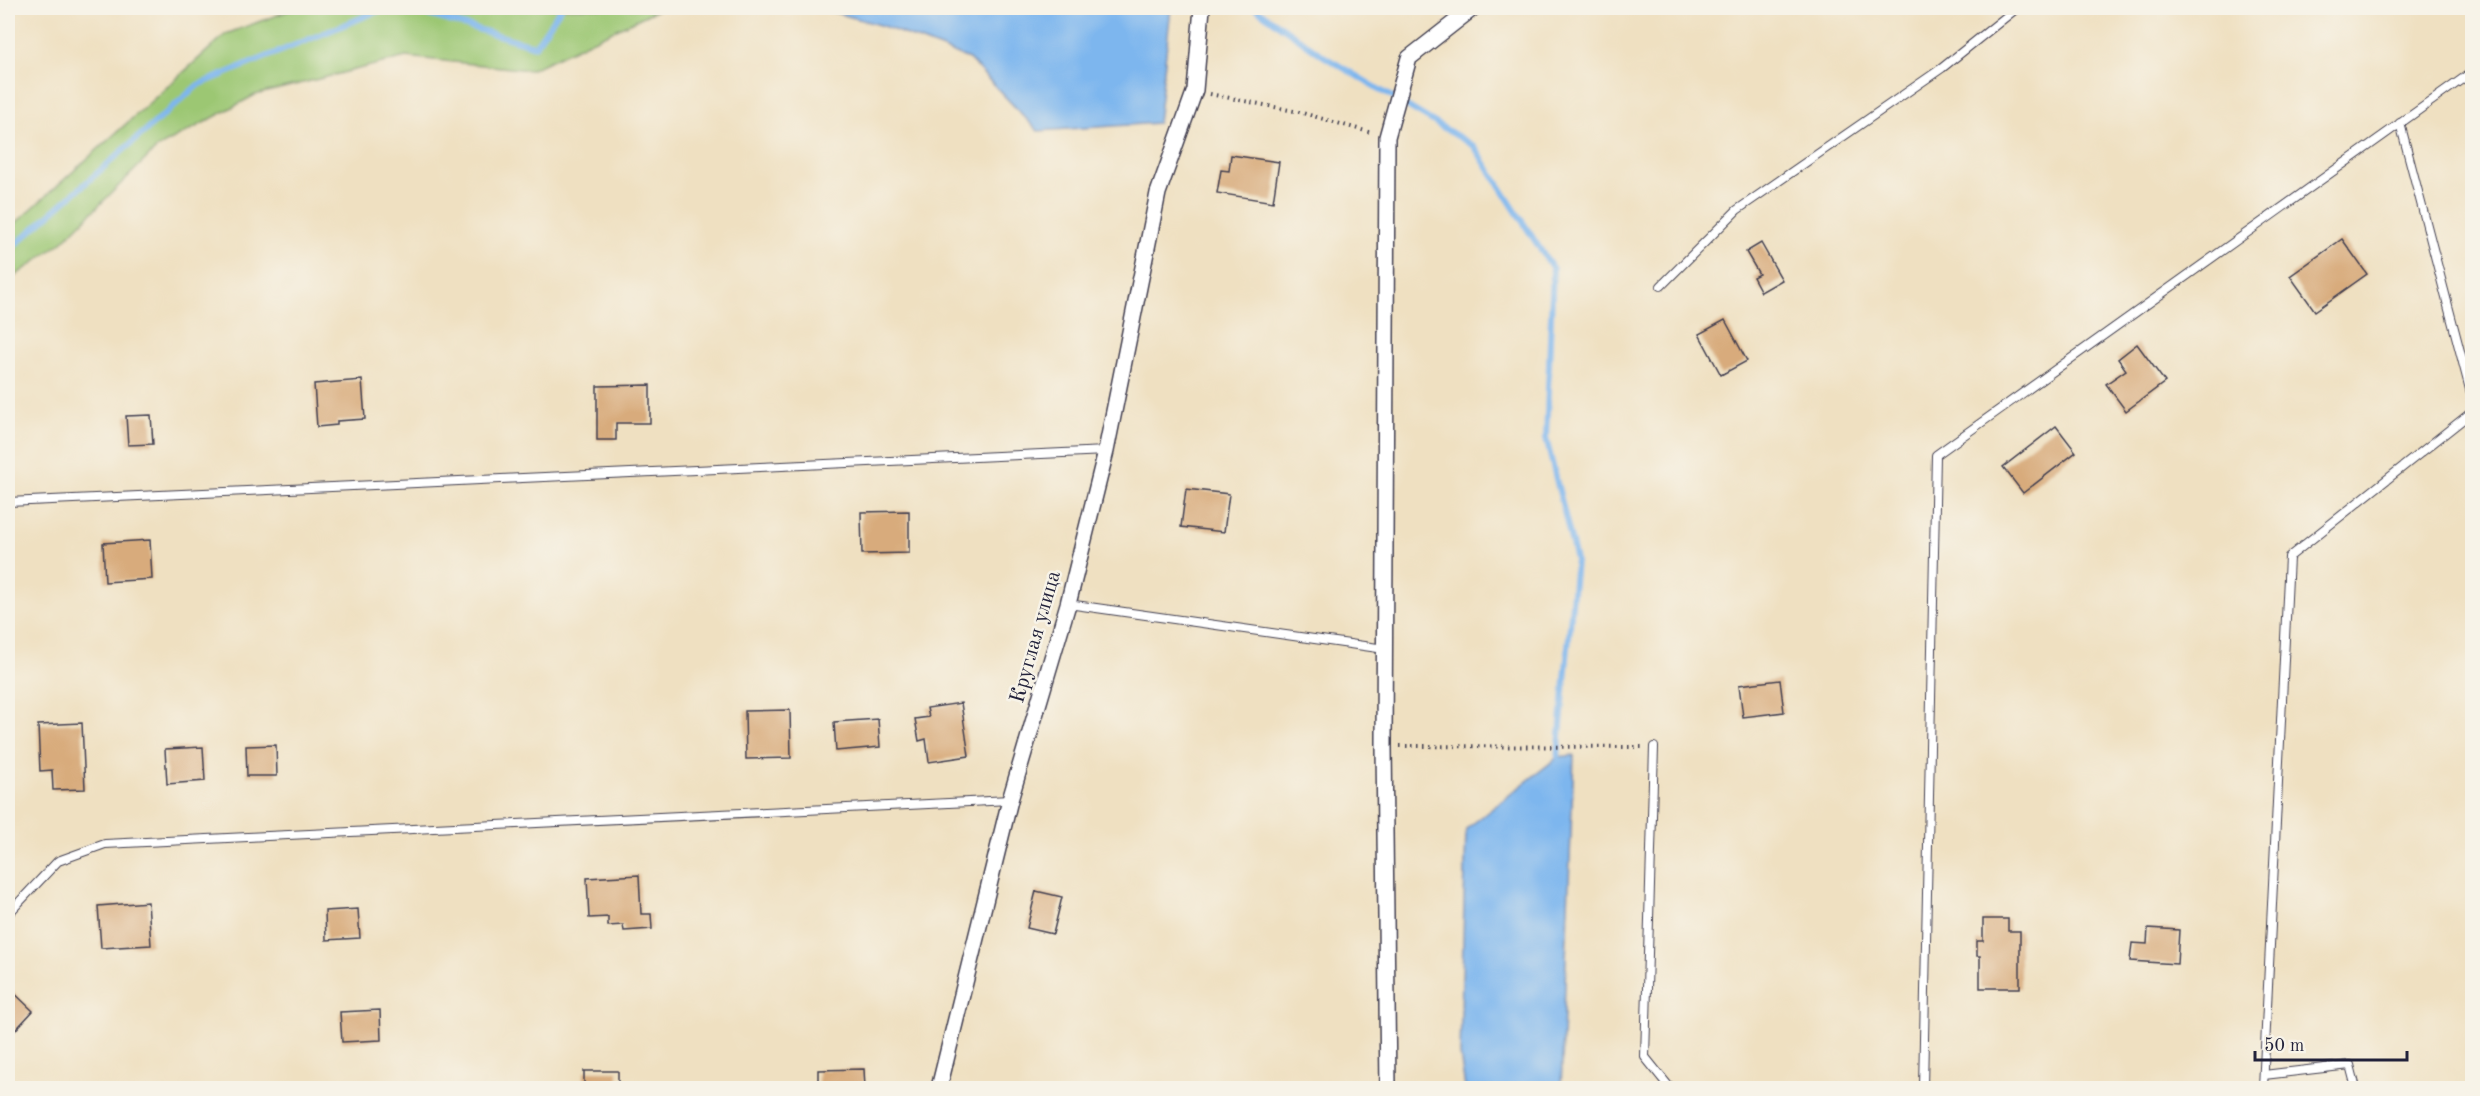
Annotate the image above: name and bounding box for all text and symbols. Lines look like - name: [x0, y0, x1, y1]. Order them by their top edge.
- street label: Круглая улица: [1007, 568, 1065, 706]
- scale bar: [2255, 1024, 2406, 1062]
- text: 50 m: [2264, 1037, 2304, 1055]

